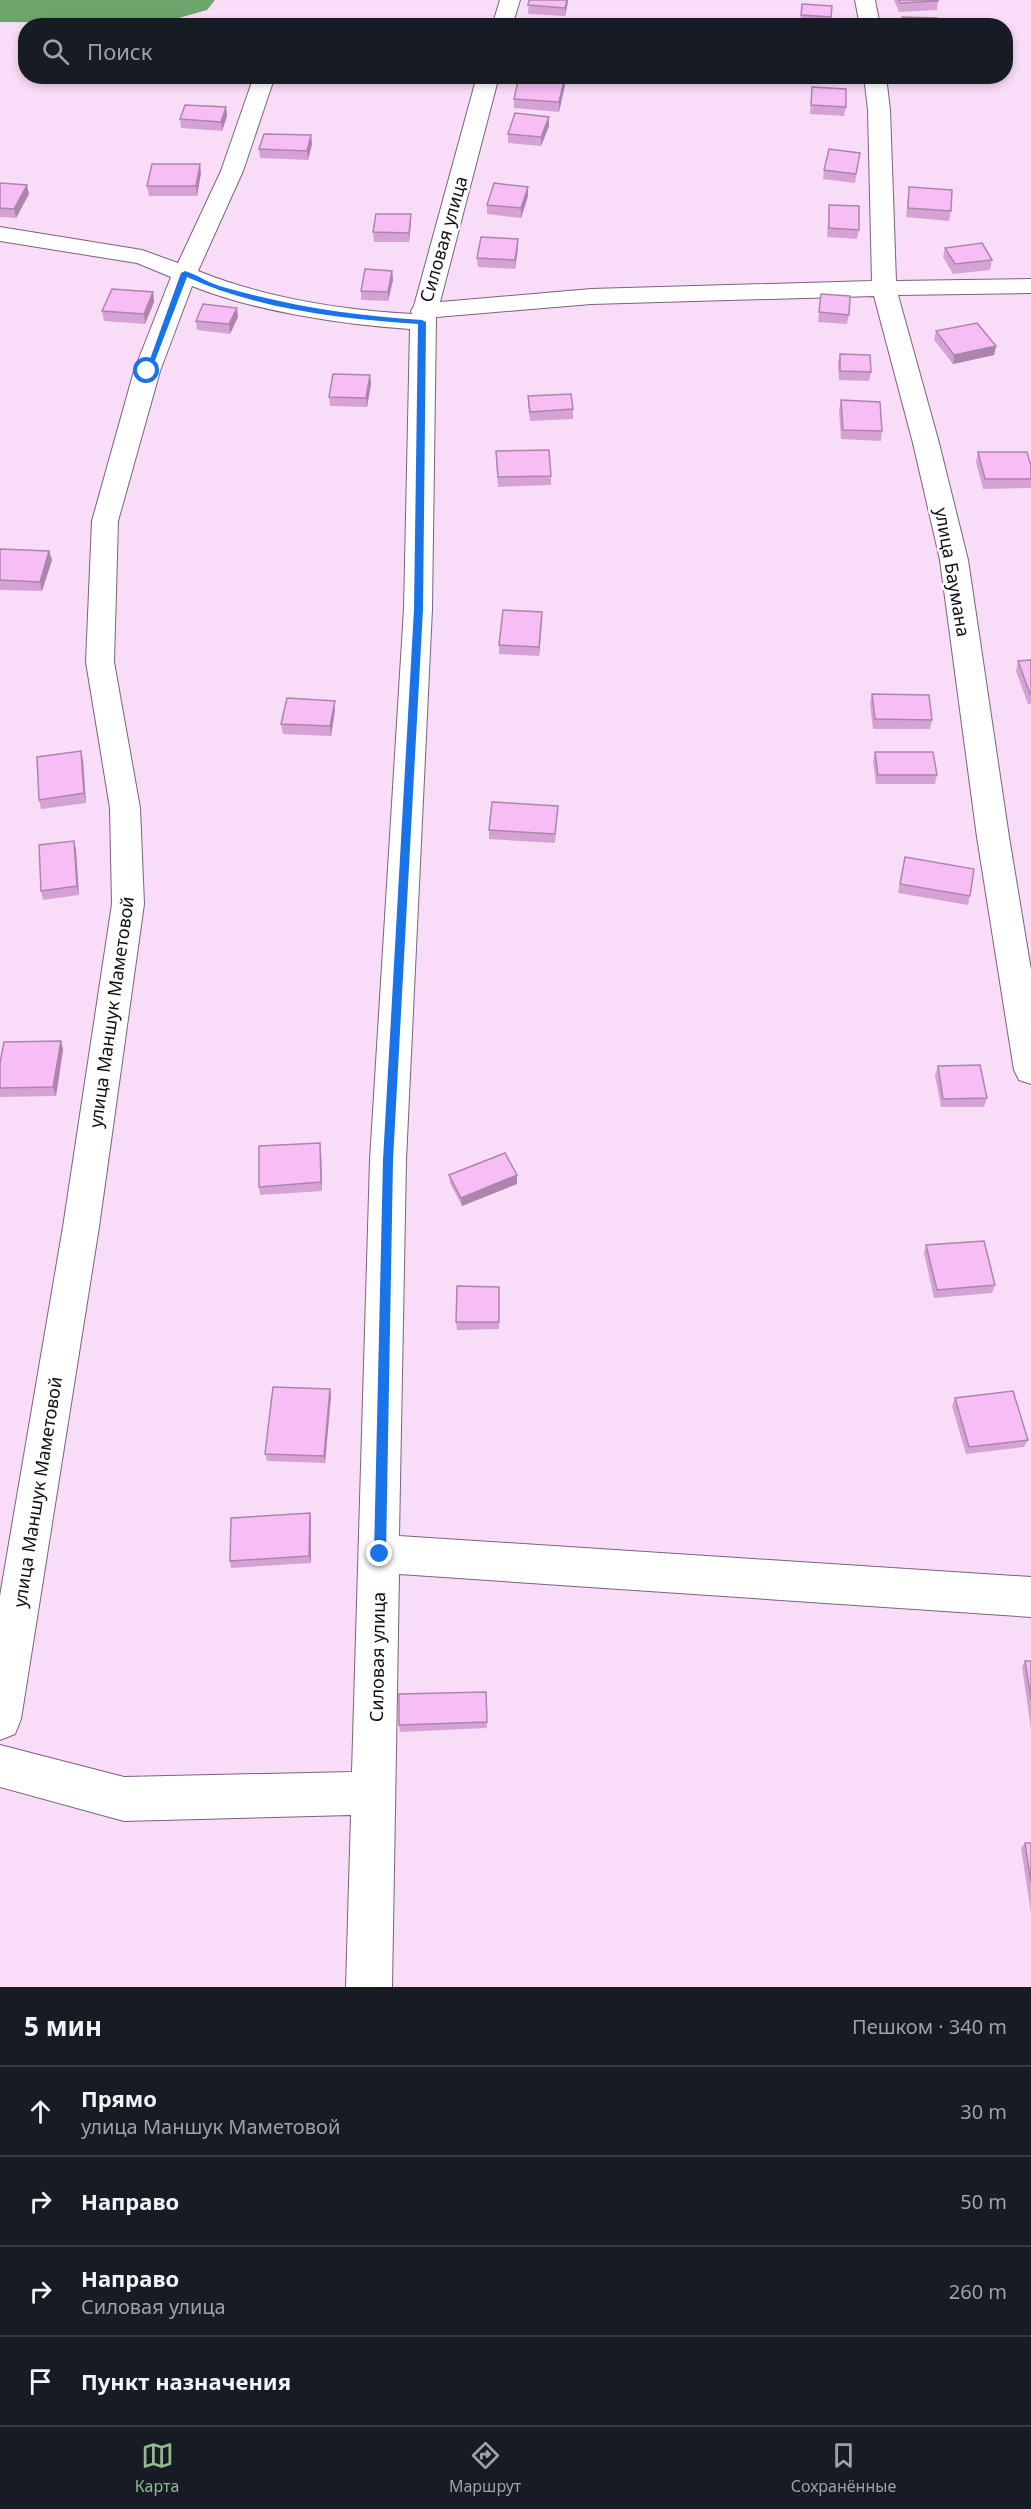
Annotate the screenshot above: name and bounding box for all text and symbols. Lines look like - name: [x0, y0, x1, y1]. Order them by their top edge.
- search box: [18, 18, 1013, 84]
- icon: search: [39, 35, 72, 68]
- text: Поиск: [87, 36, 152, 66]
- street label: Силовая улица: [414, 173, 472, 305]
- route start: [133, 357, 159, 383]
- street label: улица Баумана: [930, 506, 976, 638]
- street label: улица Маншук Маметовой: [83, 895, 139, 1129]
- street label: улица Маншук Маметовой: [7, 1375, 67, 1609]
- route end: [366, 1540, 392, 1566]
- street label: Силовая улица: [364, 1592, 390, 1722]
- text: 5 мин: [24, 2008, 102, 2044]
- text: Пешком · 340 m: [852, 2013, 1007, 2040]
- text: Прямо: [81, 2083, 157, 2113]
- icon: ahead: [24, 2095, 57, 2128]
- text: 30 m: [960, 2098, 1007, 2125]
- text: улица Маншук Маметовой: [81, 2113, 340, 2140]
- icon: right: [24, 2185, 57, 2218]
- text: Направо: [81, 2186, 179, 2216]
- text: 50 m: [960, 2188, 1007, 2215]
- text: Направо: [81, 2263, 179, 2293]
- icon: right: [24, 2275, 57, 2308]
- text: 260 m: [949, 2278, 1007, 2305]
- text: Силовая улица: [81, 2293, 226, 2320]
- icon: arrive: [24, 2365, 57, 2398]
- text: Пункт назначения: [81, 2366, 291, 2396]
- tab: Карта: [135, 2439, 179, 2497]
- tab: Маршрут: [449, 2439, 521, 2497]
- tab: Сохранённые: [791, 2439, 896, 2497]

